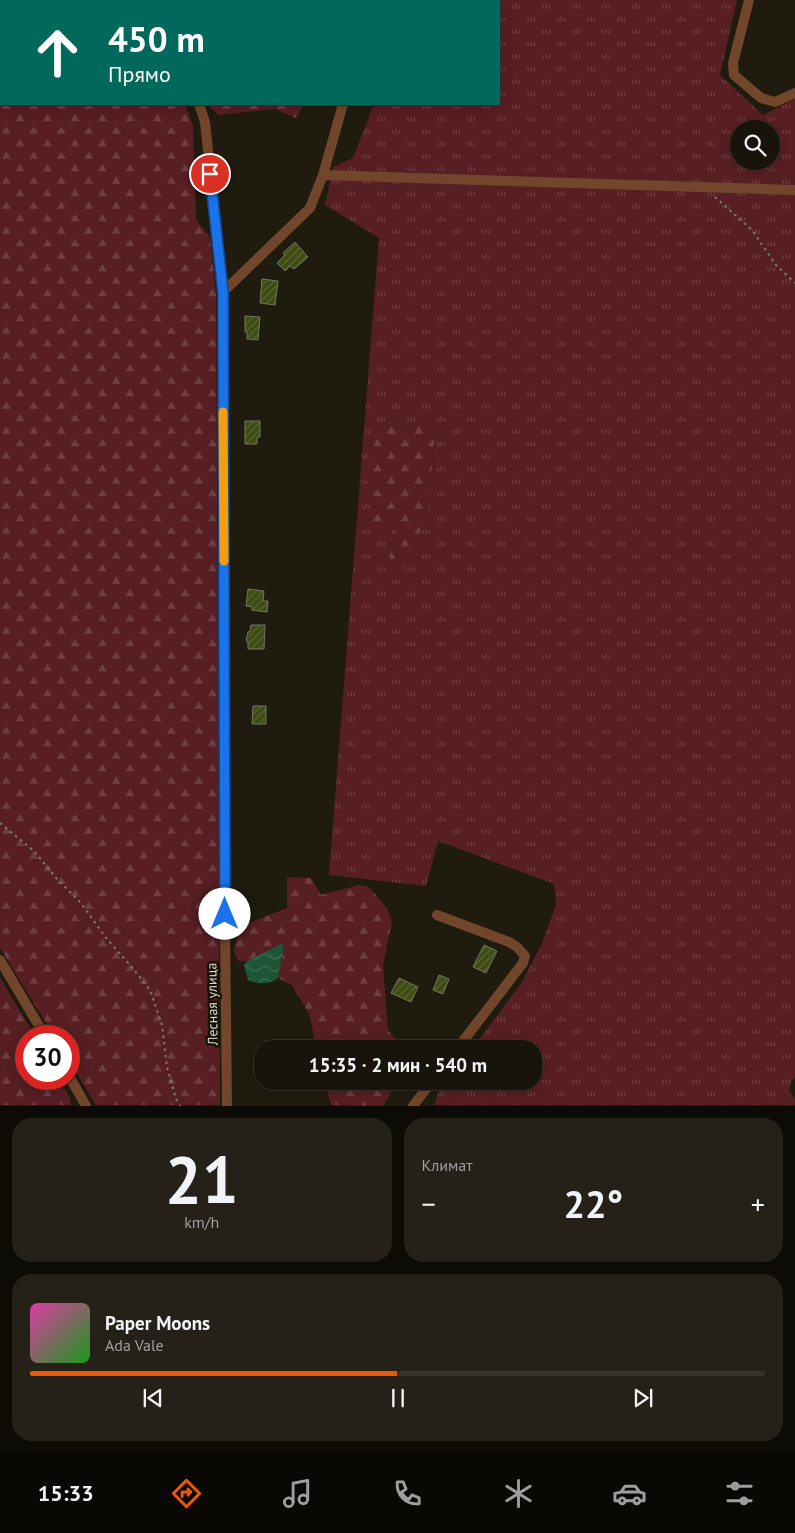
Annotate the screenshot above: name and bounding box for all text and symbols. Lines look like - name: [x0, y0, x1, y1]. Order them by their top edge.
- text: 450 m: [108, 16, 205, 62]
- icon: ahead: [25, 20, 90, 85]
- text: Прямо: [108, 60, 171, 88]
- map controls: [730, 120, 780, 170]
- button: search: [730, 120, 780, 170]
- pin: [189, 153, 231, 195]
- icon: arrive: [196, 160, 224, 188]
- position arrow: [198, 887, 250, 939]
- street label: Лесная улица: [202, 963, 222, 1046]
- speed limit sign: 30: [15, 1025, 80, 1090]
- text: 15:35 · 2 мин · 540 m: [309, 1053, 487, 1077]
- text: 21: [165, 1137, 239, 1221]
- text: Климат: [422, 1155, 473, 1175]
- text: 22°: [563, 1179, 623, 1228]
- text: −: [422, 1185, 436, 1222]
- text: +: [751, 1185, 765, 1222]
- text: km/h: [184, 1212, 219, 1232]
- text: Paper Moons: [105, 1311, 210, 1335]
- text: Ada Vale: [105, 1335, 164, 1355]
- icon: previous: [139, 1384, 167, 1412]
- icon: pause: [384, 1384, 412, 1412]
- icon: next: [629, 1384, 657, 1412]
- icon: directions: [169, 1476, 204, 1511]
- icon: music: [280, 1476, 315, 1511]
- icon: phone: [390, 1476, 425, 1511]
- icon: climate: [501, 1476, 536, 1511]
- icon: car: [612, 1476, 647, 1511]
- icon: filters: [722, 1476, 757, 1511]
- text: 15:33: [38, 1479, 94, 1507]

